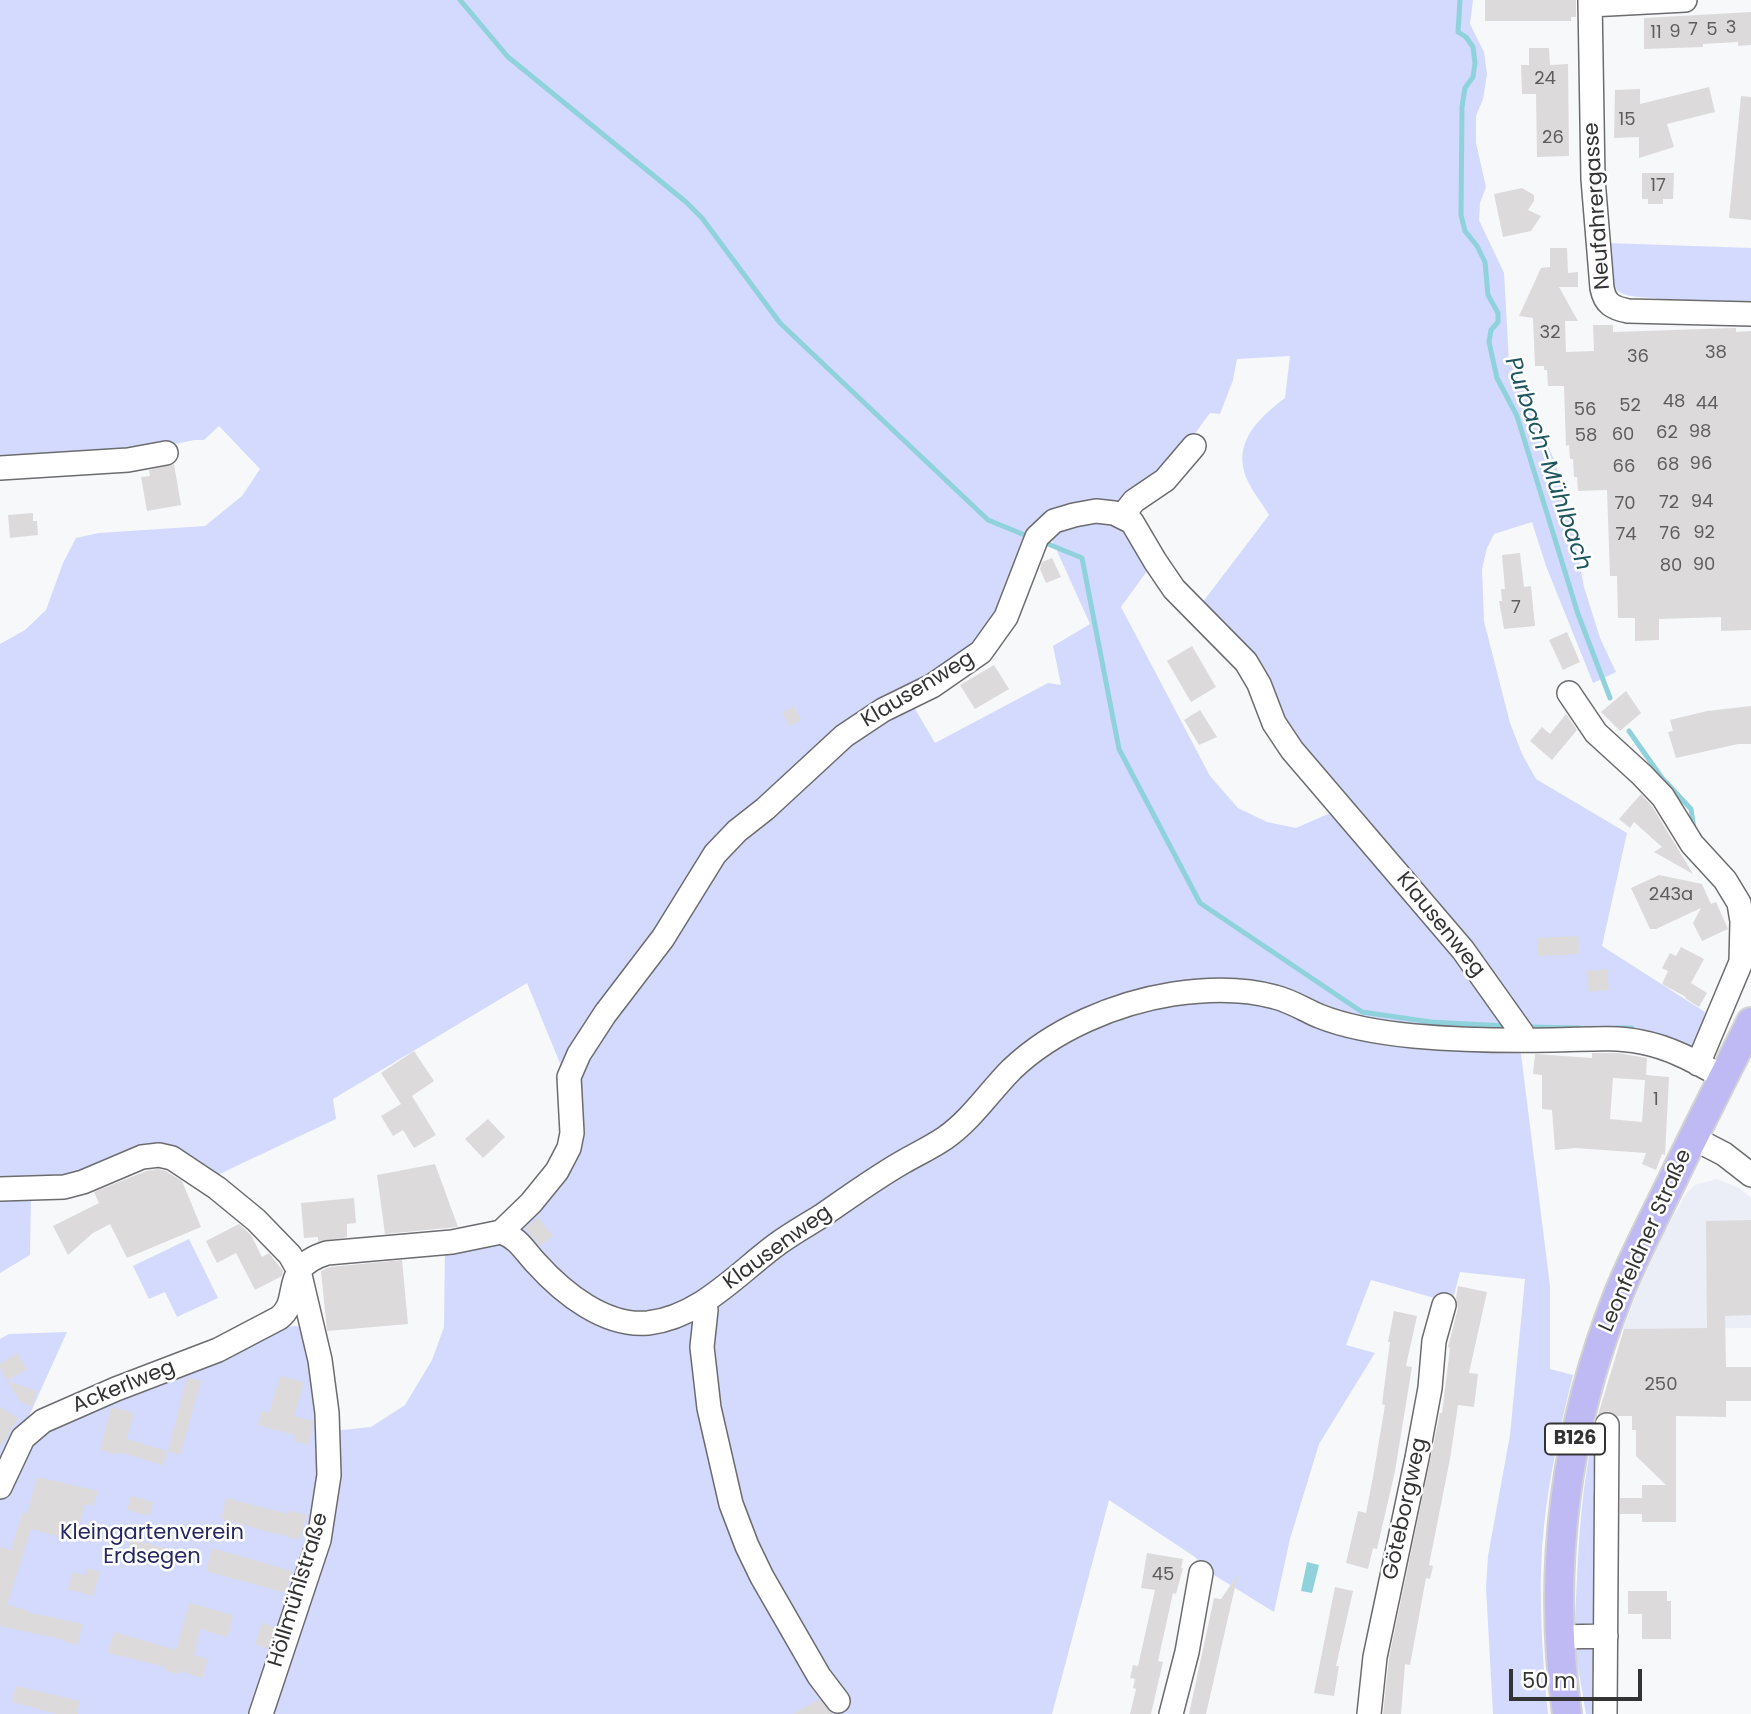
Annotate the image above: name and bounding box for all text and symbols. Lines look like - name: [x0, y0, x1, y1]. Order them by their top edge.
- house number: 3: [1726, 17, 1736, 39]
- house number: 7: [1688, 19, 1698, 41]
- house number: 5: [1706, 19, 1718, 41]
- house number: 9: [1669, 21, 1681, 43]
- house number: 11: [1650, 22, 1662, 44]
- house number: 24: [1534, 68, 1556, 90]
- house number: 15: [1618, 109, 1636, 131]
- street label: Neufahrergasse: [1580, 121, 1616, 291]
- house number: 26: [1542, 127, 1564, 149]
- house number: 17: [1650, 175, 1666, 197]
- house number: 32: [1540, 322, 1560, 344]
- house number: 38: [1705, 342, 1727, 364]
- house number: 36: [1627, 346, 1649, 368]
- water label: Purbach-Mühlbach: [1498, 354, 1596, 574]
- house number: 48: [1663, 391, 1685, 413]
- house number: 44: [1696, 393, 1718, 415]
- house number: 52: [1619, 395, 1641, 417]
- house number: 56: [1574, 399, 1596, 421]
- house number: 98: [1689, 421, 1711, 443]
- house number: 62: [1656, 422, 1678, 444]
- house number: 60: [1612, 424, 1634, 446]
- house number: 58: [1575, 425, 1597, 447]
- house number: 96: [1690, 453, 1712, 475]
- house number: 68: [1657, 454, 1679, 476]
- house number: 66: [1613, 456, 1635, 478]
- house number: 94: [1691, 491, 1713, 513]
- house number: 72: [1659, 492, 1679, 514]
- house number: 70: [1614, 493, 1636, 515]
- house number: 92: [1693, 522, 1715, 544]
- house number: 76: [1659, 523, 1681, 545]
- house number: 74: [1615, 524, 1637, 546]
- house number: 90: [1693, 554, 1715, 576]
- house number: 80: [1660, 555, 1682, 577]
- house number: 7: [1511, 597, 1521, 619]
- street label: Klausenweg: [857, 646, 979, 734]
- street label: Klausenweg: [1390, 868, 1490, 982]
- house number: 243a: [1649, 884, 1693, 906]
- house number: 1: [1653, 1089, 1659, 1111]
- street label: Leonfeldner Straße: [1594, 1146, 1698, 1336]
- street label: Klausenweg: [719, 1200, 837, 1296]
- street label: Ackerlweg: [69, 1355, 179, 1419]
- house number: 250: [1645, 1374, 1677, 1396]
- road number: B126: [1545, 1424, 1605, 1455]
- street label: Göteborgweg: [1379, 1436, 1433, 1582]
- street label: Höllmühlstraße: [264, 1510, 334, 1670]
- park label: Kleingartenverein Erdsegen: [60, 1521, 244, 1571]
- house number: 45: [1152, 1564, 1174, 1586]
- scale bar: [1513, 1654, 1646, 1698]
- text: 50 m: [1522, 1666, 1576, 1695]

